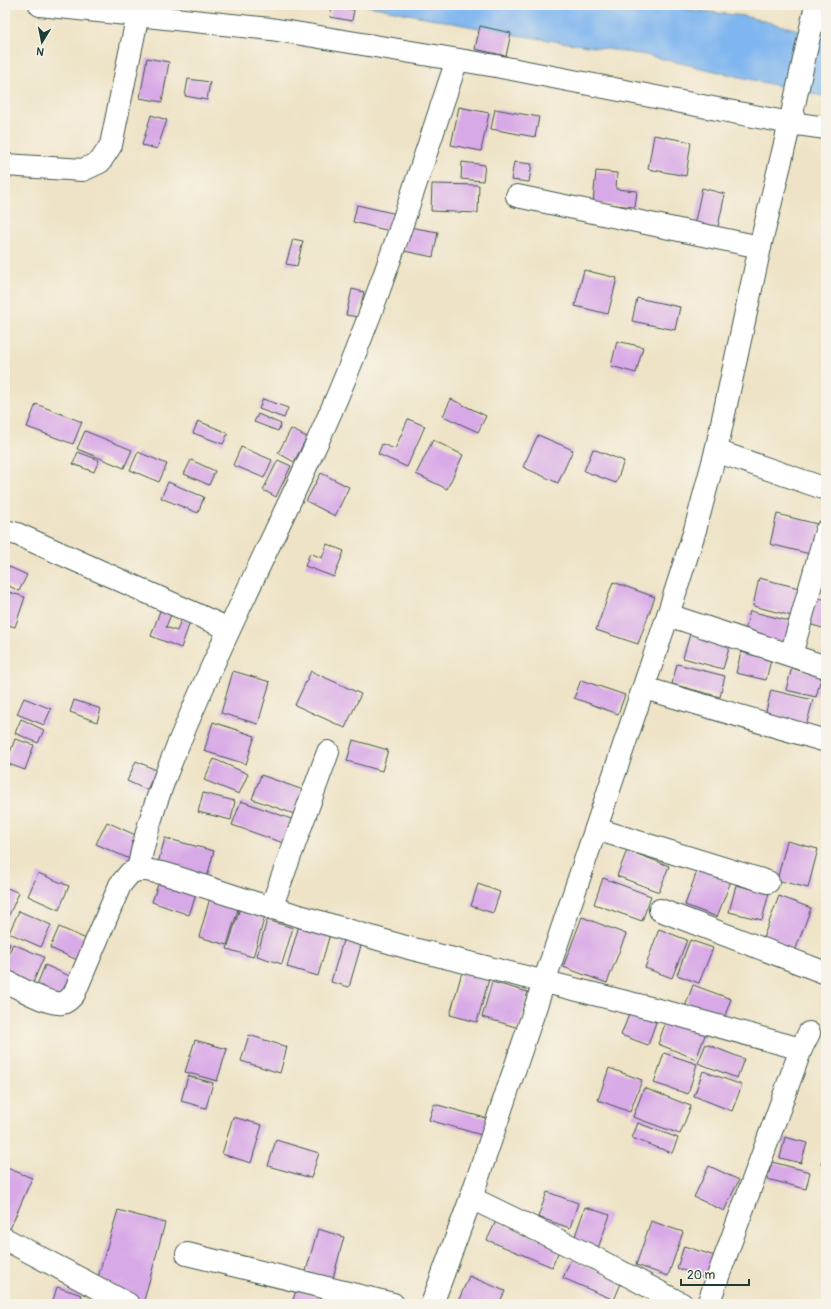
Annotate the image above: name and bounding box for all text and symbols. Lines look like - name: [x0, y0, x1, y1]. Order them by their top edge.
- north arrow: [22, 22, 62, 62]
- text: N: [35, 44, 45, 58]
- scale bar: [681, 1261, 749, 1287]
- text: 20 m: [687, 1268, 716, 1283]

